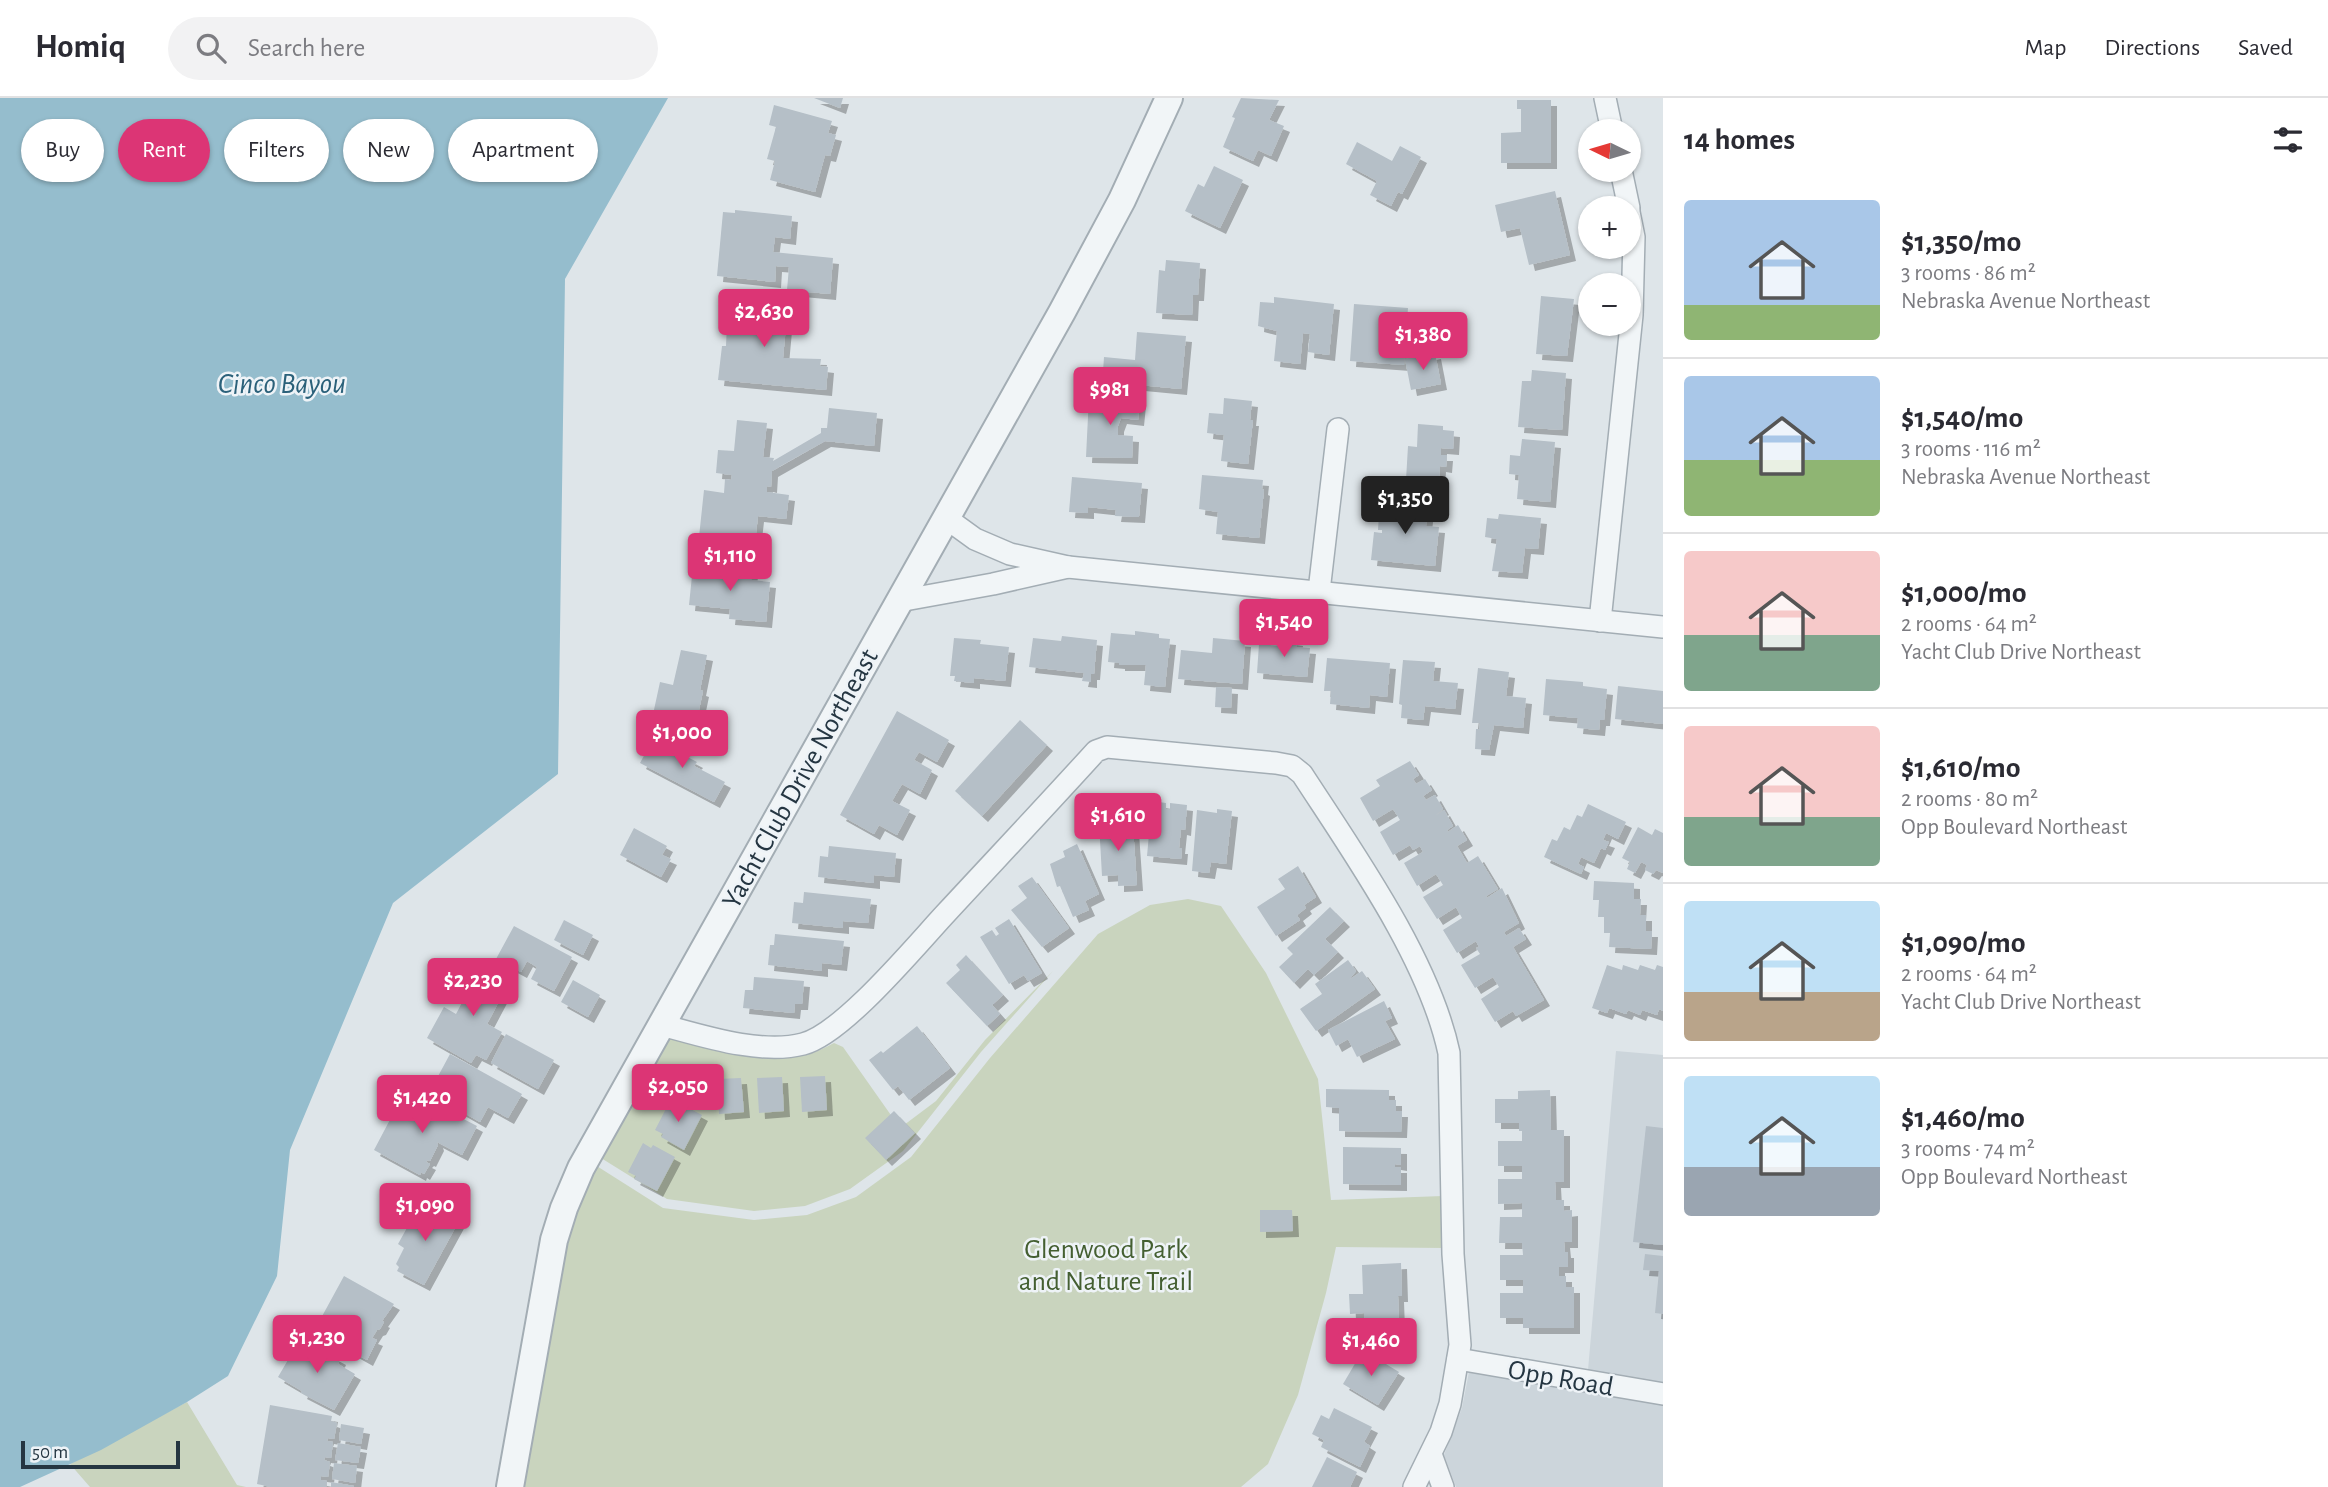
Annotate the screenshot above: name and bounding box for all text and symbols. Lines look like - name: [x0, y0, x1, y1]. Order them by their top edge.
- search box: [168, 17, 658, 80]
- icon: search: [192, 29, 230, 67]
- text: Homiq: [35, 31, 126, 64]
- text: Search here: [248, 35, 365, 61]
- text: Map: [2024, 36, 2066, 60]
- text: Directions: [2104, 36, 2200, 60]
- text: Saved: [2238, 36, 2293, 60]
- chip: Buy: [21, 119, 104, 182]
- chip: Rent: [118, 119, 210, 182]
- chip: Filters: [224, 119, 329, 182]
- chip: New: [343, 119, 434, 182]
- chip: Apartment: [448, 119, 598, 182]
- north arrow: [1578, 119, 1642, 182]
- map controls: [1578, 119, 1641, 336]
- icon: filters: [2269, 121, 2307, 159]
- text: 14 homes: [1684, 125, 1795, 155]
- button: +: [1578, 196, 1641, 259]
- text: $1,350/mo: [1901, 227, 2021, 257]
- icon: home: [1740, 228, 1824, 312]
- text: 3 rooms · 86 m²: [1901, 262, 2036, 285]
- button: −: [1578, 273, 1641, 336]
- pin: $2,630: [707, 289, 821, 349]
- text: Nebraska Avenue Northeast: [1901, 290, 2150, 313]
- text: $2,630: [734, 300, 794, 323]
- pin: $1,380: [1366, 313, 1480, 372]
- text: $1,380: [1394, 323, 1452, 346]
- pin: $981: [1069, 368, 1151, 427]
- water label: Cinco Bayou: [218, 369, 346, 399]
- text: $981: [1089, 378, 1131, 401]
- text: $1,540/mo: [1901, 403, 2023, 433]
- icon: home: [1740, 404, 1824, 488]
- text: 3 rooms · 116 m²: [1901, 438, 2041, 461]
- text: Nebraska Avenue Northeast: [1901, 466, 2150, 489]
- pin: $1,350: [1348, 476, 1462, 536]
- text: $1,350: [1377, 487, 1433, 510]
- pin: $1,110: [673, 533, 787, 593]
- text: $1,110: [704, 544, 756, 567]
- text: $1,000/mo: [1901, 578, 2027, 608]
- icon: home: [1740, 579, 1824, 663]
- pin: $1,540: [1227, 600, 1341, 659]
- text: $1,540: [1255, 610, 1313, 633]
- text: 2 rooms · 64 m²: [1901, 613, 2037, 636]
- text: Yacht Club Drive Northeast: [1901, 641, 2141, 664]
- street label: Yacht Club Drive Northeast: [718, 644, 884, 914]
- pin: $1,000: [625, 710, 739, 770]
- text: $1,000: [652, 721, 712, 744]
- text: $1,610/mo: [1901, 753, 2021, 783]
- icon: home: [1740, 754, 1824, 838]
- text: 2 rooms · 80 m²: [1901, 788, 2038, 811]
- pin: $1,610: [1061, 794, 1175, 853]
- text: $1,610: [1090, 804, 1146, 827]
- text: Opp Boulevard Northeast: [1901, 816, 2127, 839]
- text: $1,090/mo: [1901, 928, 2025, 958]
- icon: home: [1740, 929, 1824, 1013]
- pin: $2,230: [416, 958, 530, 1018]
- text: 2 rooms · 64 m²: [1901, 963, 2037, 986]
- text: $2,230: [443, 969, 503, 992]
- text: Yacht Club Drive Northeast: [1901, 991, 2141, 1014]
- pin: $2,050: [621, 1065, 735, 1124]
- text: $2,050: [648, 1075, 708, 1098]
- pin: $1,420: [365, 1076, 479, 1135]
- text: $1,420: [393, 1086, 451, 1109]
- text: $1,460/mo: [1901, 1103, 2025, 1133]
- icon: home: [1740, 1104, 1824, 1188]
- text: 3 rooms · 74 m²: [1901, 1138, 2035, 1161]
- text: Opp Boulevard Northeast: [1901, 1166, 2127, 1189]
- pin: $1,090: [368, 1184, 482, 1243]
- text: $1,090: [396, 1194, 454, 1217]
- park label: Glenwood Park and Nature Trail: [1019, 1236, 1193, 1296]
- pin: $1,230: [260, 1316, 374, 1375]
- pin: $1,460: [1314, 1318, 1428, 1378]
- text: $1,230: [289, 1326, 345, 1349]
- text: $1,460: [1342, 1329, 1400, 1352]
- street label: Opp Road: [1506, 1356, 1616, 1402]
- scale bar: [21, 1438, 180, 1470]
- text: 50 m: [32, 1443, 68, 1462]

